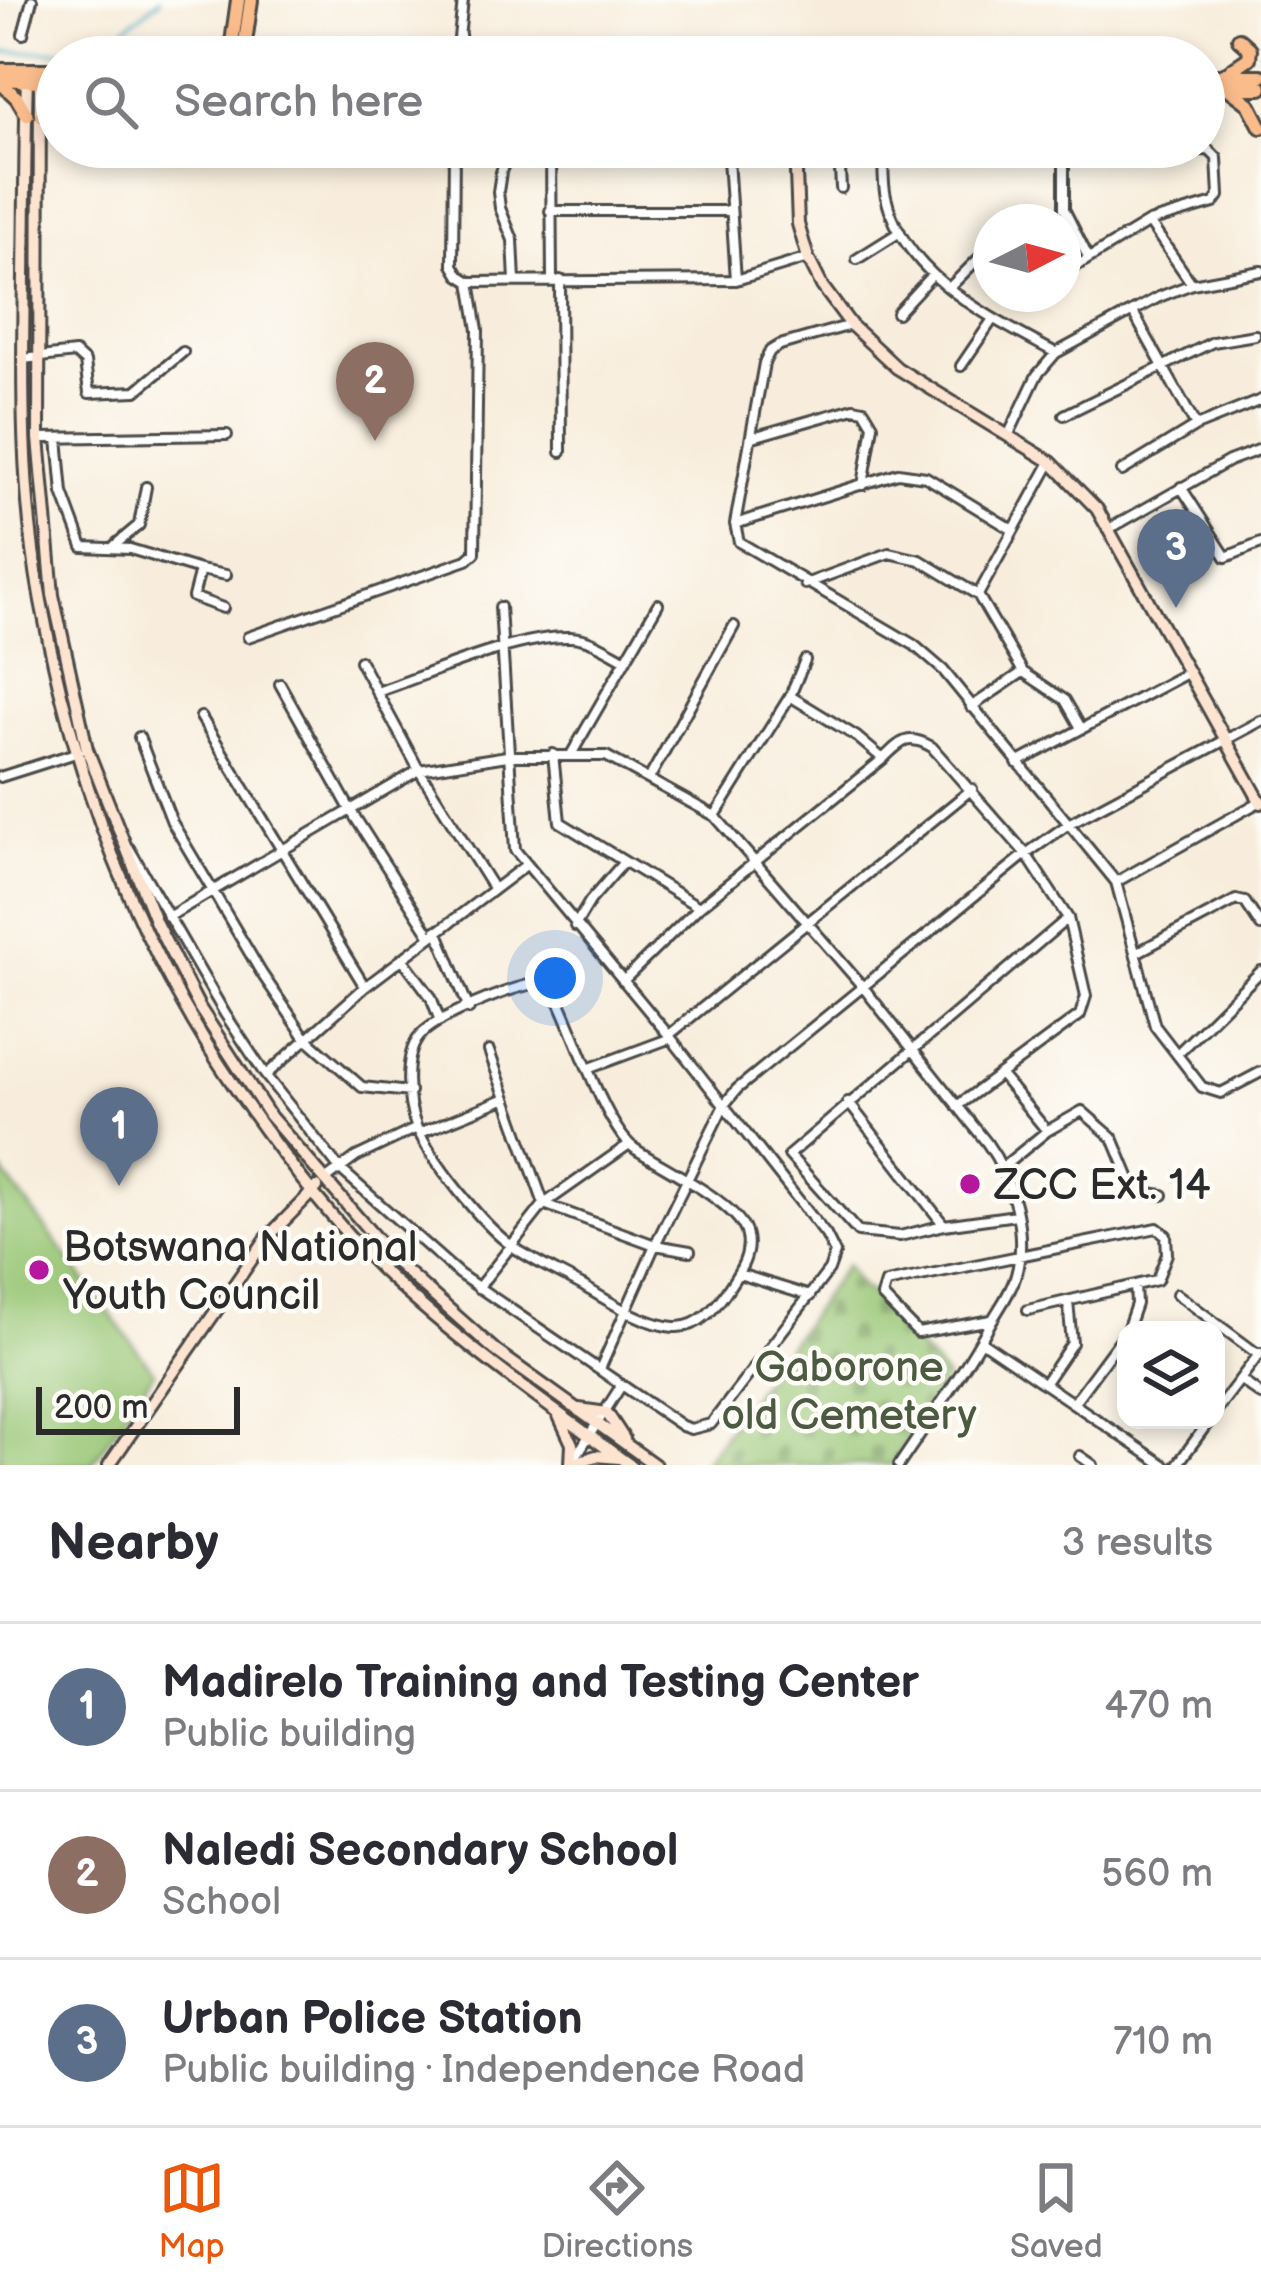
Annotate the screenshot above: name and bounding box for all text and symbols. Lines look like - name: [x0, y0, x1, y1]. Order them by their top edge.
- search box: [36, 36, 1225, 168]
- icon: search: [78, 69, 144, 135]
- text: Search here: [174, 75, 423, 130]
- north arrow: [973, 204, 1081, 312]
- pin: 2: [336, 342, 414, 441]
- pin: 3: [1137, 509, 1215, 608]
- your location: [525, 948, 585, 1008]
- pin: 1: [80, 1087, 158, 1186]
- place label: ZCC Ext. 14: [993, 1161, 1211, 1212]
- marker: ZCC Ext. 14: [957, 1171, 983, 1197]
- place label: Botswana National Youth Council: [62, 1223, 417, 1322]
- marker: Botswana National Youth Council: [26, 1257, 52, 1283]
- map controls: [1117, 1321, 1225, 1429]
- button: layers: [1117, 1321, 1225, 1429]
- park label: Gaborone old Cemetery: [721, 1343, 977, 1442]
- scale bar: [36, 1381, 240, 1434]
- text: 200 m: [54, 1388, 148, 1428]
- text: Nearby: [48, 1513, 219, 1574]
- text: 3 results: [1061, 1520, 1213, 1567]
- text: Madirelo Training and Testing Center: [162, 1656, 919, 1711]
- text: 1: [79, 1683, 95, 1730]
- text: 470 m: [1104, 1683, 1213, 1730]
- text: Public building: [162, 1711, 416, 1758]
- text: Naledi Secondary School: [162, 1824, 678, 1879]
- text: 2: [75, 1851, 99, 1898]
- text: 560 m: [1101, 1851, 1213, 1898]
- text: School: [162, 1879, 281, 1926]
- text: Urban Police Station: [162, 1992, 583, 2047]
- text: 3: [76, 2019, 98, 2066]
- text: 710 m: [1113, 2019, 1213, 2066]
- text: Public building · Independence Road: [162, 2047, 805, 2094]
- tab: Map: [158, 2155, 225, 2267]
- tab: Directions: [541, 2155, 693, 2267]
- tab: Saved: [1010, 2155, 1103, 2267]

